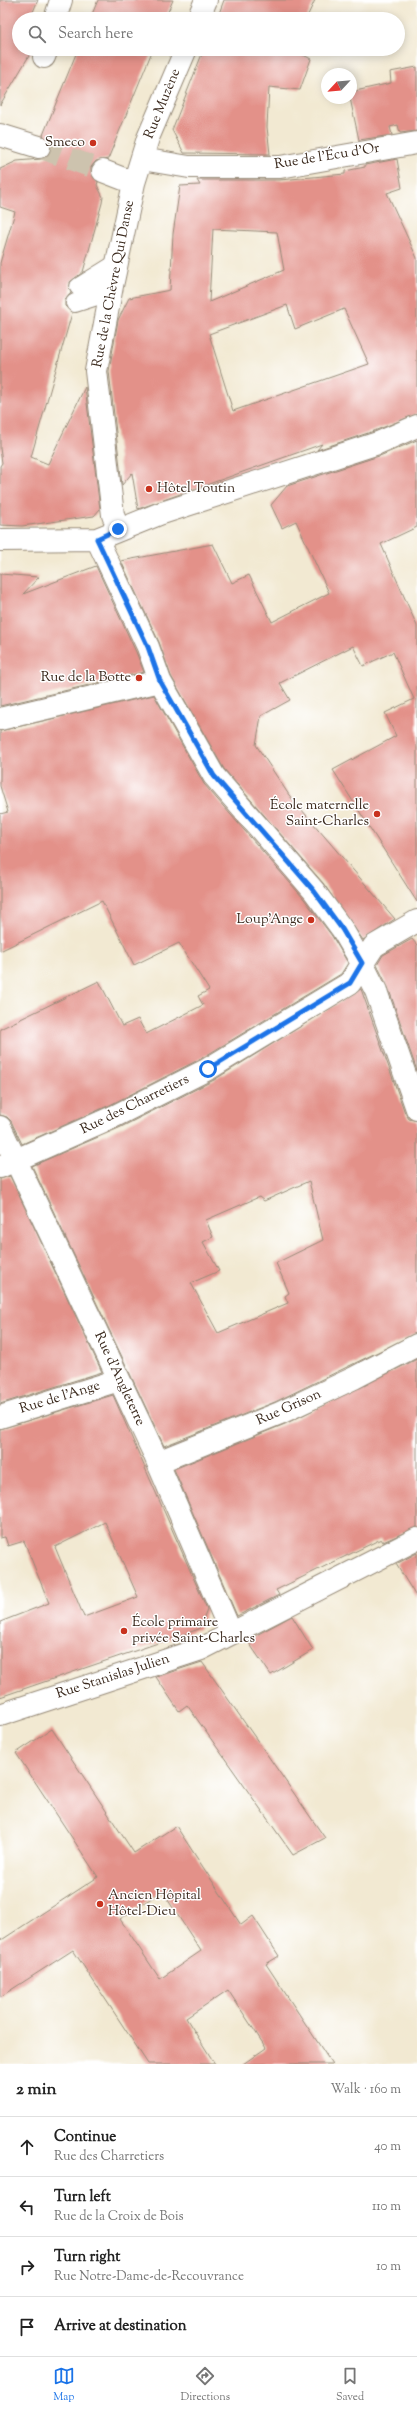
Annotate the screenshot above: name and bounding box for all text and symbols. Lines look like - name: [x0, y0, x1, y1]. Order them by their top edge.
- search box: [12, 12, 405, 56]
- icon: search: [26, 23, 48, 45]
- text: Search here: [58, 24, 133, 45]
- street label: Rue Muzène: [140, 66, 186, 142]
- north arrow: [321, 68, 357, 104]
- place label: Smeco: [45, 133, 85, 153]
- marker: Smeco: [88, 138, 98, 148]
- street label: Rue de l'Écu d'Or: [273, 139, 382, 175]
- street label: Rue de la Chèvre Qui Danse: [88, 199, 140, 369]
- place label: Hôtel Toutin: [157, 479, 235, 499]
- marker: Hôtel Toutin: [144, 484, 154, 494]
- route end: [109, 520, 127, 538]
- place label: Rue de la Botte: [41, 668, 131, 688]
- marker: Rue de la Botte: [134, 673, 144, 683]
- place label: École maternelle Saint-Charles: [270, 796, 369, 832]
- marker: École maternelle Saint-Charles: [372, 809, 382, 819]
- place label: Loup'Ange: [237, 910, 303, 930]
- marker: Loup'Ange: [306, 915, 316, 925]
- route start: [199, 1060, 217, 1078]
- street label: Rue des Charretiers: [77, 1070, 193, 1140]
- street label: Rue d'Angleterre: [88, 1329, 150, 1429]
- street label: Rue de l'Ange: [17, 1376, 103, 1420]
- street label: Rue Grison: [253, 1385, 325, 1431]
- place label: École primaire privée Saint-Charles: [132, 1613, 255, 1649]
- marker: École primaire privée Saint-Charles: [119, 1626, 129, 1636]
- street label: Rue Stanislas Julien: [54, 1649, 172, 1705]
- place label: Ancien Hôpital Hôtel-Dieu: [108, 1886, 201, 1922]
- marker: Ancien Hôpital Hôtel-Dieu: [95, 1899, 105, 1909]
- text: 2 min: [16, 2078, 57, 2102]
- text: Walk · 160 m: [330, 2081, 401, 2099]
- text: Continue: [54, 2127, 116, 2148]
- icon: ahead: [16, 2136, 38, 2158]
- text: 40 m: [374, 2138, 401, 2156]
- text: Rue des Charretiers: [54, 2148, 164, 2166]
- text: Turn left: [54, 2187, 111, 2208]
- icon: left: [16, 2196, 38, 2218]
- text: 110 m: [372, 2198, 401, 2216]
- text: Rue de la Croix de Bois: [54, 2208, 184, 2226]
- text: Turn right: [54, 2247, 120, 2268]
- icon: right: [16, 2256, 38, 2278]
- text: 10 m: [376, 2258, 401, 2276]
- text: Rue Notre-Dame-de-Recouvrance: [54, 2268, 244, 2286]
- icon: arrive: [16, 2316, 38, 2338]
- text: Arrive at destination: [54, 2316, 187, 2337]
- tab: Map: [53, 2365, 75, 2405]
- tab: Directions: [181, 2365, 230, 2405]
- tab: Saved: [336, 2365, 364, 2405]

